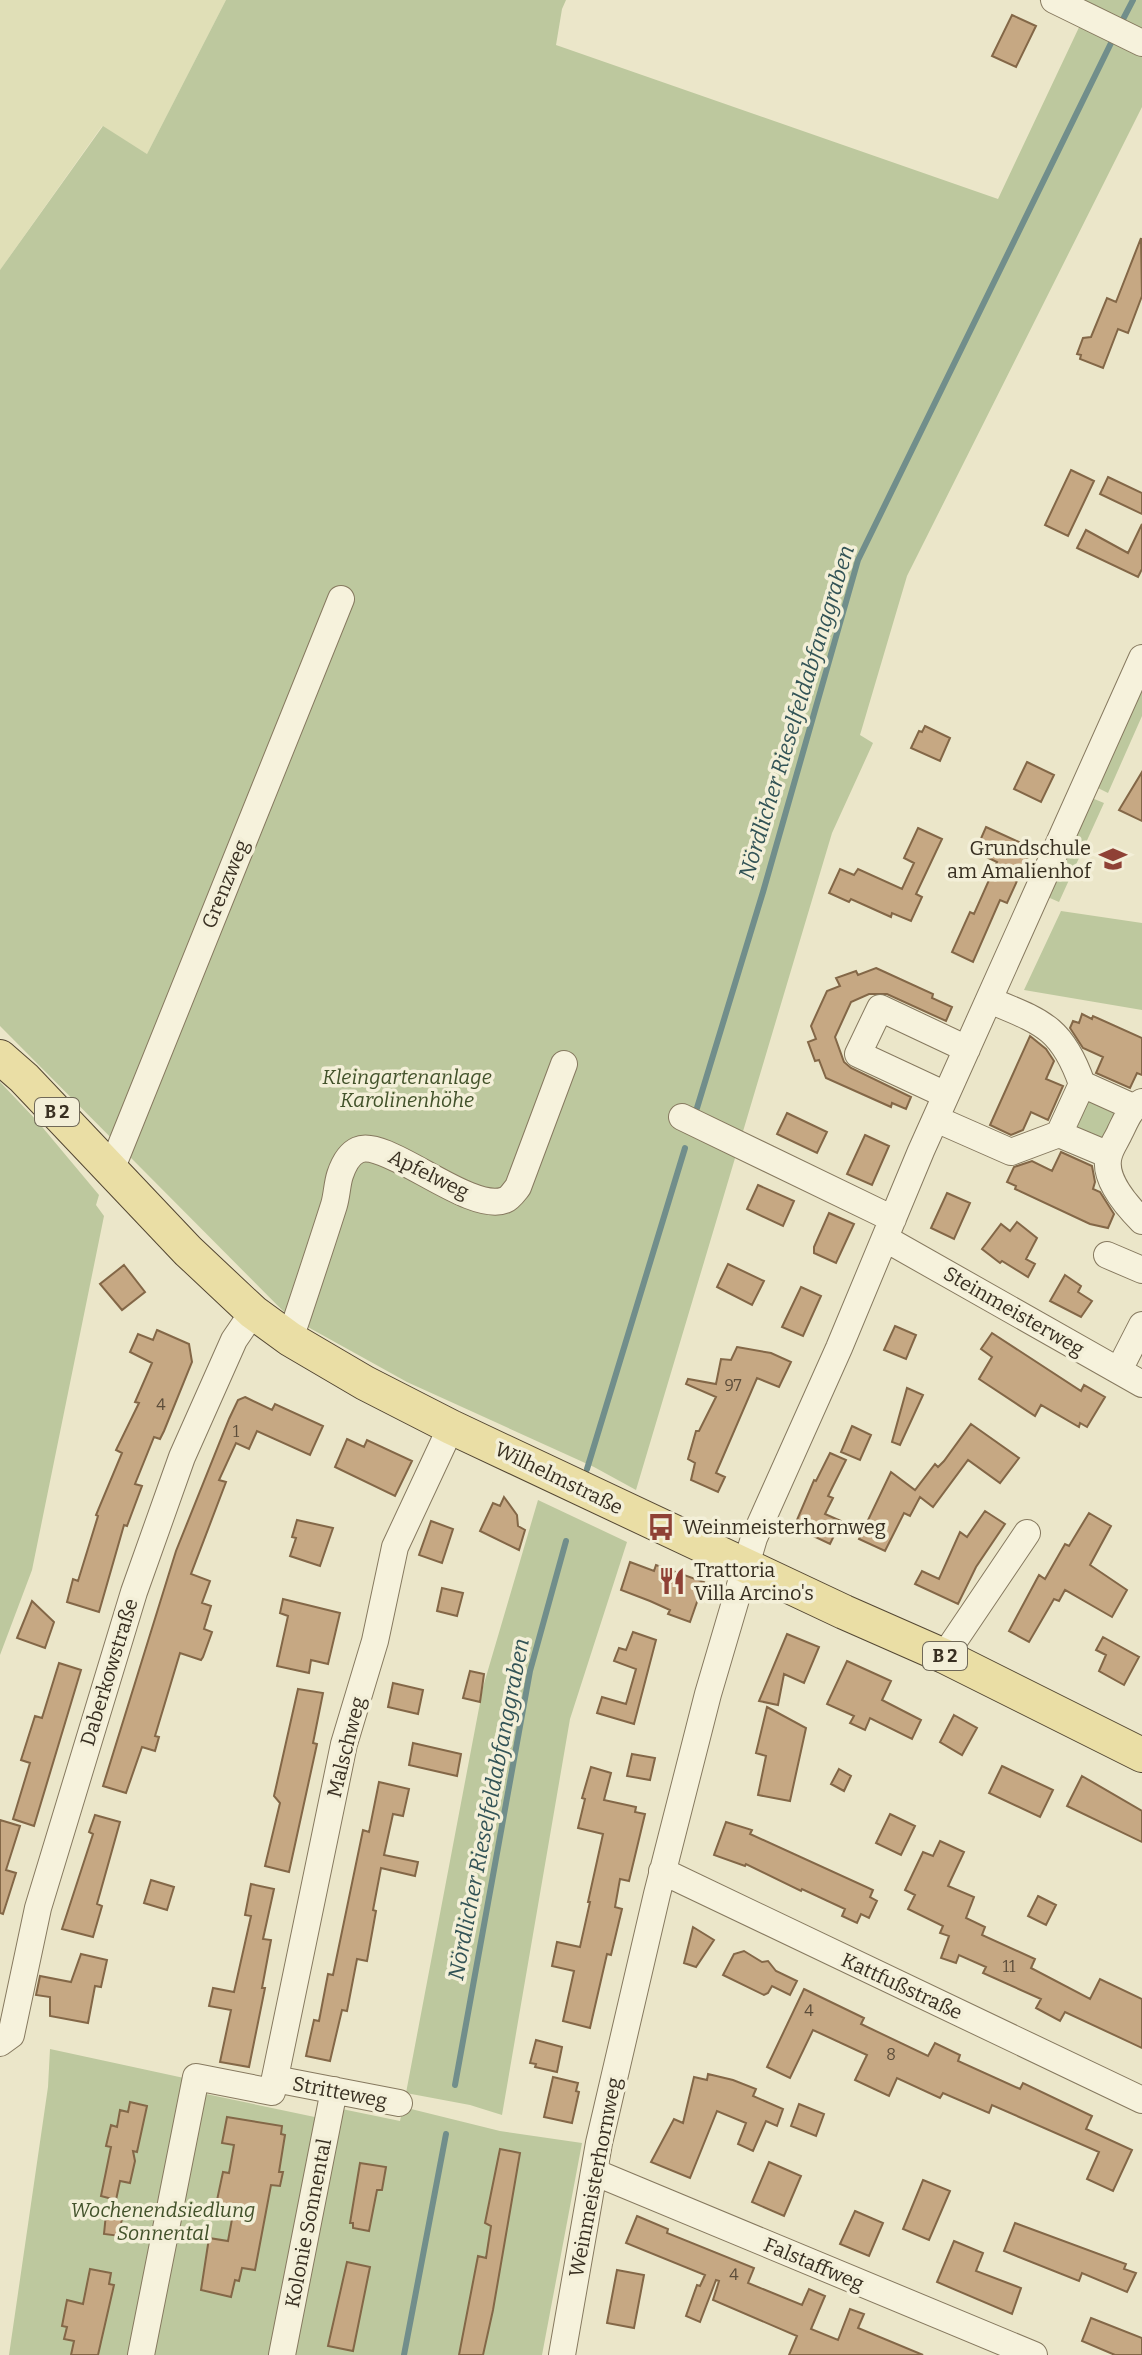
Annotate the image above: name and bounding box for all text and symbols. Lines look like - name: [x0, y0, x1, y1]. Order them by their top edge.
- water label: Nördlicher Rieselfeldabfanggraben: [733, 542, 860, 882]
- street label: Grenzweg: [196, 836, 254, 932]
- place label: Grundschule am Amalienhof: [947, 836, 1093, 883]
- school or university icon: Grundschule am Amalienhof: [1098, 844, 1128, 874]
- park label: Kleingartenanlage Karolinenhöhe: [322, 1065, 492, 1112]
- road number: B 2: [35, 1098, 79, 1126]
- street label: Apfelweg: [385, 1144, 473, 1204]
- street label: Steinmeisterweg: [939, 1261, 1089, 1361]
- house number: 97: [724, 1376, 742, 1395]
- house number: 4: [156, 1395, 166, 1414]
- house number: 1: [233, 1422, 240, 1441]
- street label: Wilhelmstraße: [491, 1437, 627, 1519]
- bus stop icon: Weinmeisterhornweg: [646, 1512, 676, 1542]
- place label: Weinmeisterhornweg: [683, 1515, 886, 1539]
- place label: Trattoria Villa Arcino's: [694, 1558, 814, 1605]
- restaurant icon: Trattoria Villa Arcino's: [657, 1566, 687, 1596]
- street label: Daberkowstraße: [75, 1595, 143, 1749]
- water label: Nördlicher Rieselfeldabfanggraben: [442, 1636, 535, 1982]
- road number: B 2: [923, 1642, 967, 1670]
- street label: Malschweg: [322, 1694, 370, 1800]
- street label: Kattfußstraße: [838, 1948, 966, 2024]
- house number: 11: [1003, 1957, 1016, 1976]
- house number: 4: [804, 2001, 814, 2020]
- house number: 8: [886, 2045, 896, 2064]
- street label: Stritteweg: [291, 2071, 389, 2113]
- street label: Weinmeisterhornweg: [564, 2075, 626, 2279]
- street label: Kolonie Sonnental: [280, 2136, 336, 2309]
- park label: Wochenendsiedlung Sonnental: [70, 2198, 256, 2245]
- street label: Falstaffweg: [760, 2232, 868, 2296]
- house number: 4: [729, 2265, 739, 2284]

